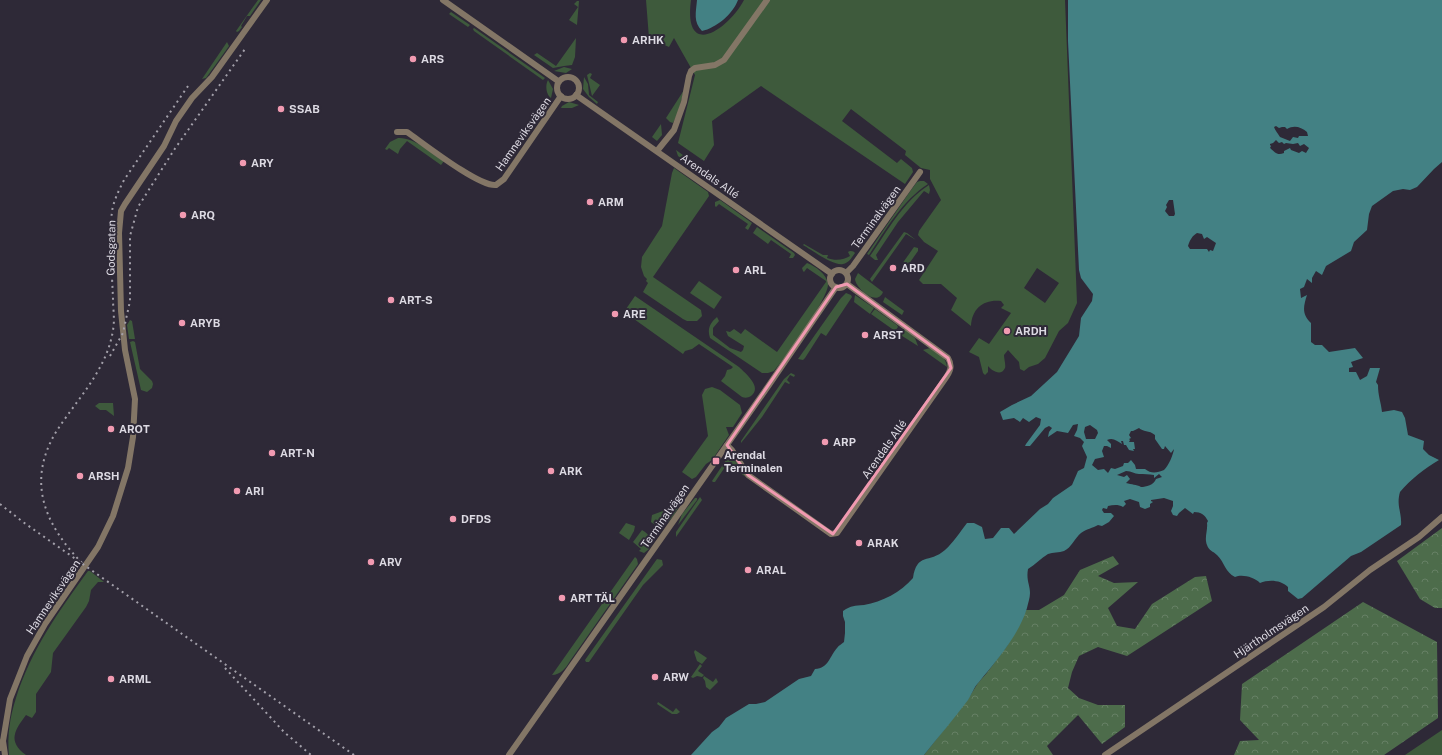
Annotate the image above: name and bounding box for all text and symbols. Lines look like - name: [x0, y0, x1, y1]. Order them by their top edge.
- place label: ARHK: [632, 34, 664, 46]
- marker: ARHK: [619, 35, 629, 45]
- place label: ARS: [421, 53, 444, 65]
- marker: ARS: [408, 54, 418, 64]
- street label: Hamneviksvägen: [493, 95, 553, 173]
- place label: SSAB: [289, 103, 320, 115]
- marker: SSAB: [276, 104, 286, 114]
- street label: Arendals Allé: [678, 151, 742, 201]
- place label: ARY: [251, 157, 274, 169]
- marker: ARY: [238, 158, 248, 168]
- street label: Terminalvägen: [849, 183, 903, 251]
- place label: ARM: [598, 196, 624, 208]
- marker: ARM: [585, 197, 595, 207]
- place label: ARQ: [191, 209, 215, 221]
- marker: ARQ: [178, 210, 188, 220]
- street label: Godsgatan: [105, 220, 117, 276]
- place label: ARD: [901, 262, 925, 274]
- marker: ARD: [888, 263, 898, 273]
- place label: ARL: [744, 264, 766, 276]
- marker: ARL: [731, 265, 741, 275]
- place label: ART-S: [399, 294, 433, 306]
- marker: ART-S: [386, 295, 396, 305]
- place label: ARE: [623, 308, 646, 320]
- marker: ARE: [610, 309, 620, 319]
- place label: ARYB: [190, 317, 221, 329]
- marker: ARYB: [177, 318, 187, 328]
- place label: ARDH: [1015, 325, 1047, 337]
- marker: ARDH: [1002, 326, 1012, 336]
- place label: ARST: [873, 329, 903, 341]
- marker: ARST: [860, 330, 870, 340]
- street label: Arendals Allé: [859, 417, 909, 481]
- place label: AROT: [119, 423, 150, 435]
- marker: AROT: [106, 424, 116, 434]
- place label: ARP: [833, 436, 856, 448]
- marker: ARP: [820, 437, 830, 447]
- place label: ART-N: [280, 447, 315, 459]
- marker: ART-N: [267, 448, 277, 458]
- place label: Arendal Terminalen: [724, 449, 783, 474]
- marker: Arendal Terminalen: [711, 456, 721, 466]
- place label: ARK: [559, 465, 583, 477]
- marker: ARK: [546, 466, 556, 476]
- place label: ARSH: [88, 470, 120, 482]
- marker: ARSH: [75, 471, 85, 481]
- street label: Terminalvägen: [639, 482, 691, 550]
- place label: ARI: [245, 485, 264, 497]
- marker: ARI: [232, 486, 242, 496]
- place label: DFDS: [461, 513, 491, 525]
- marker: DFDS: [448, 514, 458, 524]
- place label: ARAK: [867, 537, 899, 549]
- marker: ARAK: [854, 538, 864, 548]
- place label: ARV: [379, 556, 402, 568]
- marker: ARV: [366, 557, 376, 567]
- street label: Hamneviksvägen: [24, 558, 82, 636]
- place label: ARAL: [756, 564, 786, 576]
- marker: ARAL: [743, 565, 753, 575]
- place label: ART TÄL: [570, 591, 615, 604]
- marker: ART TÄL: [557, 593, 567, 603]
- street label: Hjärtholmsvägen: [1231, 602, 1311, 660]
- place label: ARW: [663, 671, 689, 683]
- marker: ARW: [650, 672, 660, 682]
- place label: ARML: [119, 673, 151, 685]
- marker: ARML: [106, 674, 116, 684]

